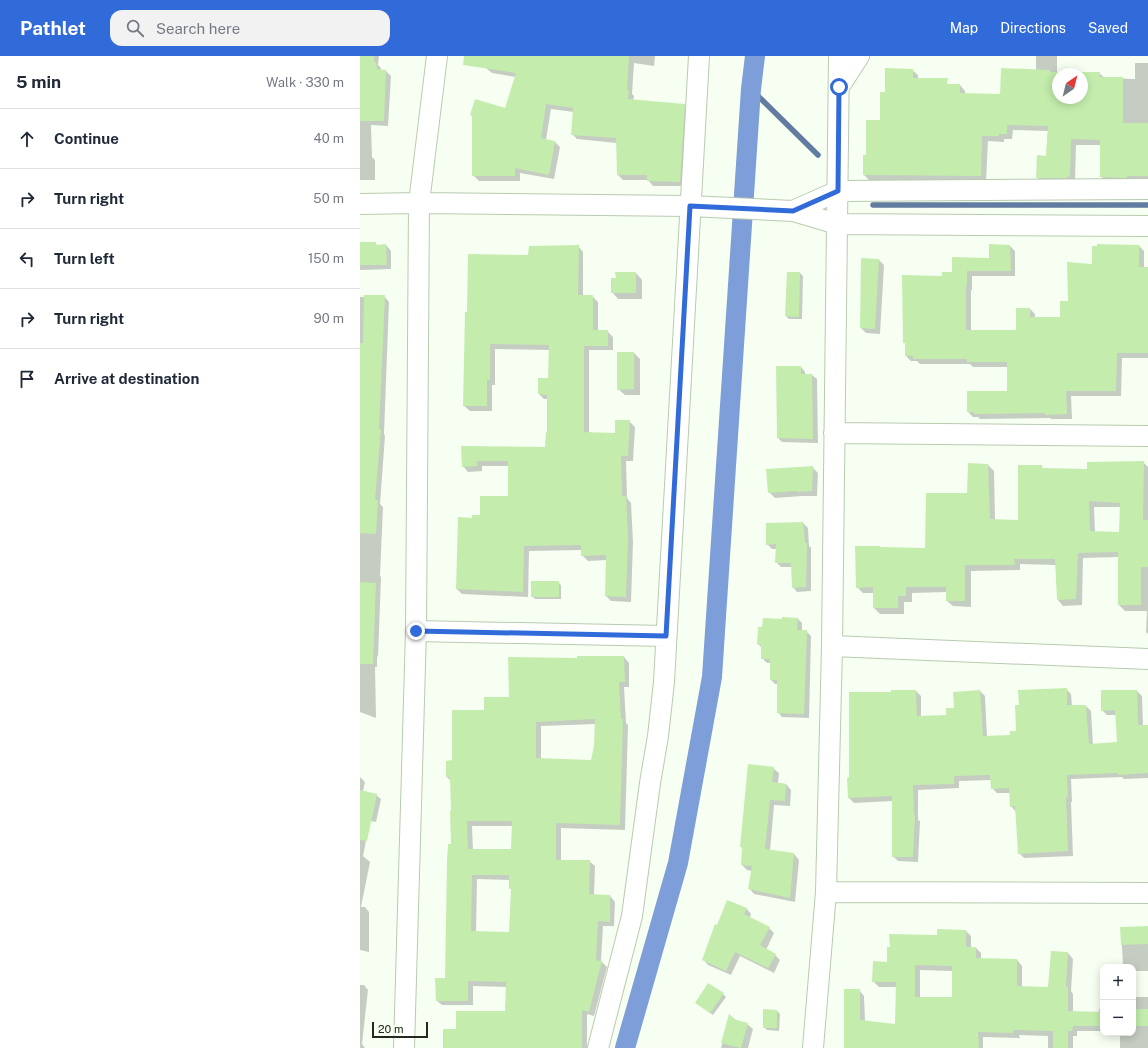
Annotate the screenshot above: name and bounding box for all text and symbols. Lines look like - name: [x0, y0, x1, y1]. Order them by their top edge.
- search box: [110, 10, 390, 46]
- text: Pathlet: [20, 17, 86, 39]
- icon: search: [124, 17, 146, 39]
- text: Search here: [156, 20, 240, 37]
- text: Map: [950, 20, 978, 36]
- text: Directions: [1000, 20, 1066, 36]
- text: Saved: [1088, 20, 1128, 36]
- north arrow: [1052, 68, 1088, 104]
- text: 5 min: [16, 72, 61, 92]
- text: Walk · 330 m: [266, 75, 344, 90]
- route start: [830, 78, 848, 96]
- icon: ahead: [16, 128, 38, 150]
- text: Continue: [54, 130, 119, 147]
- text: 40 m: [313, 131, 344, 146]
- icon: right: [16, 188, 38, 210]
- text: Turn right: [54, 190, 124, 207]
- text: 50 m: [313, 191, 344, 206]
- icon: left: [16, 248, 38, 270]
- text: Turn left: [54, 250, 115, 267]
- text: 150 m: [308, 251, 344, 266]
- icon: right: [16, 308, 38, 330]
- text: Turn right: [54, 310, 124, 327]
- text: 90 m: [314, 311, 344, 326]
- icon: arrive: [16, 368, 38, 390]
- text: Arrive at destination: [54, 370, 199, 387]
- route end: [407, 622, 425, 640]
- map controls: [1100, 964, 1136, 1036]
- button: +: [1100, 964, 1136, 1000]
- button: −: [1100, 1000, 1136, 1036]
- scale bar: [372, 1020, 428, 1039]
- text: 20 m: [378, 1023, 403, 1035]

